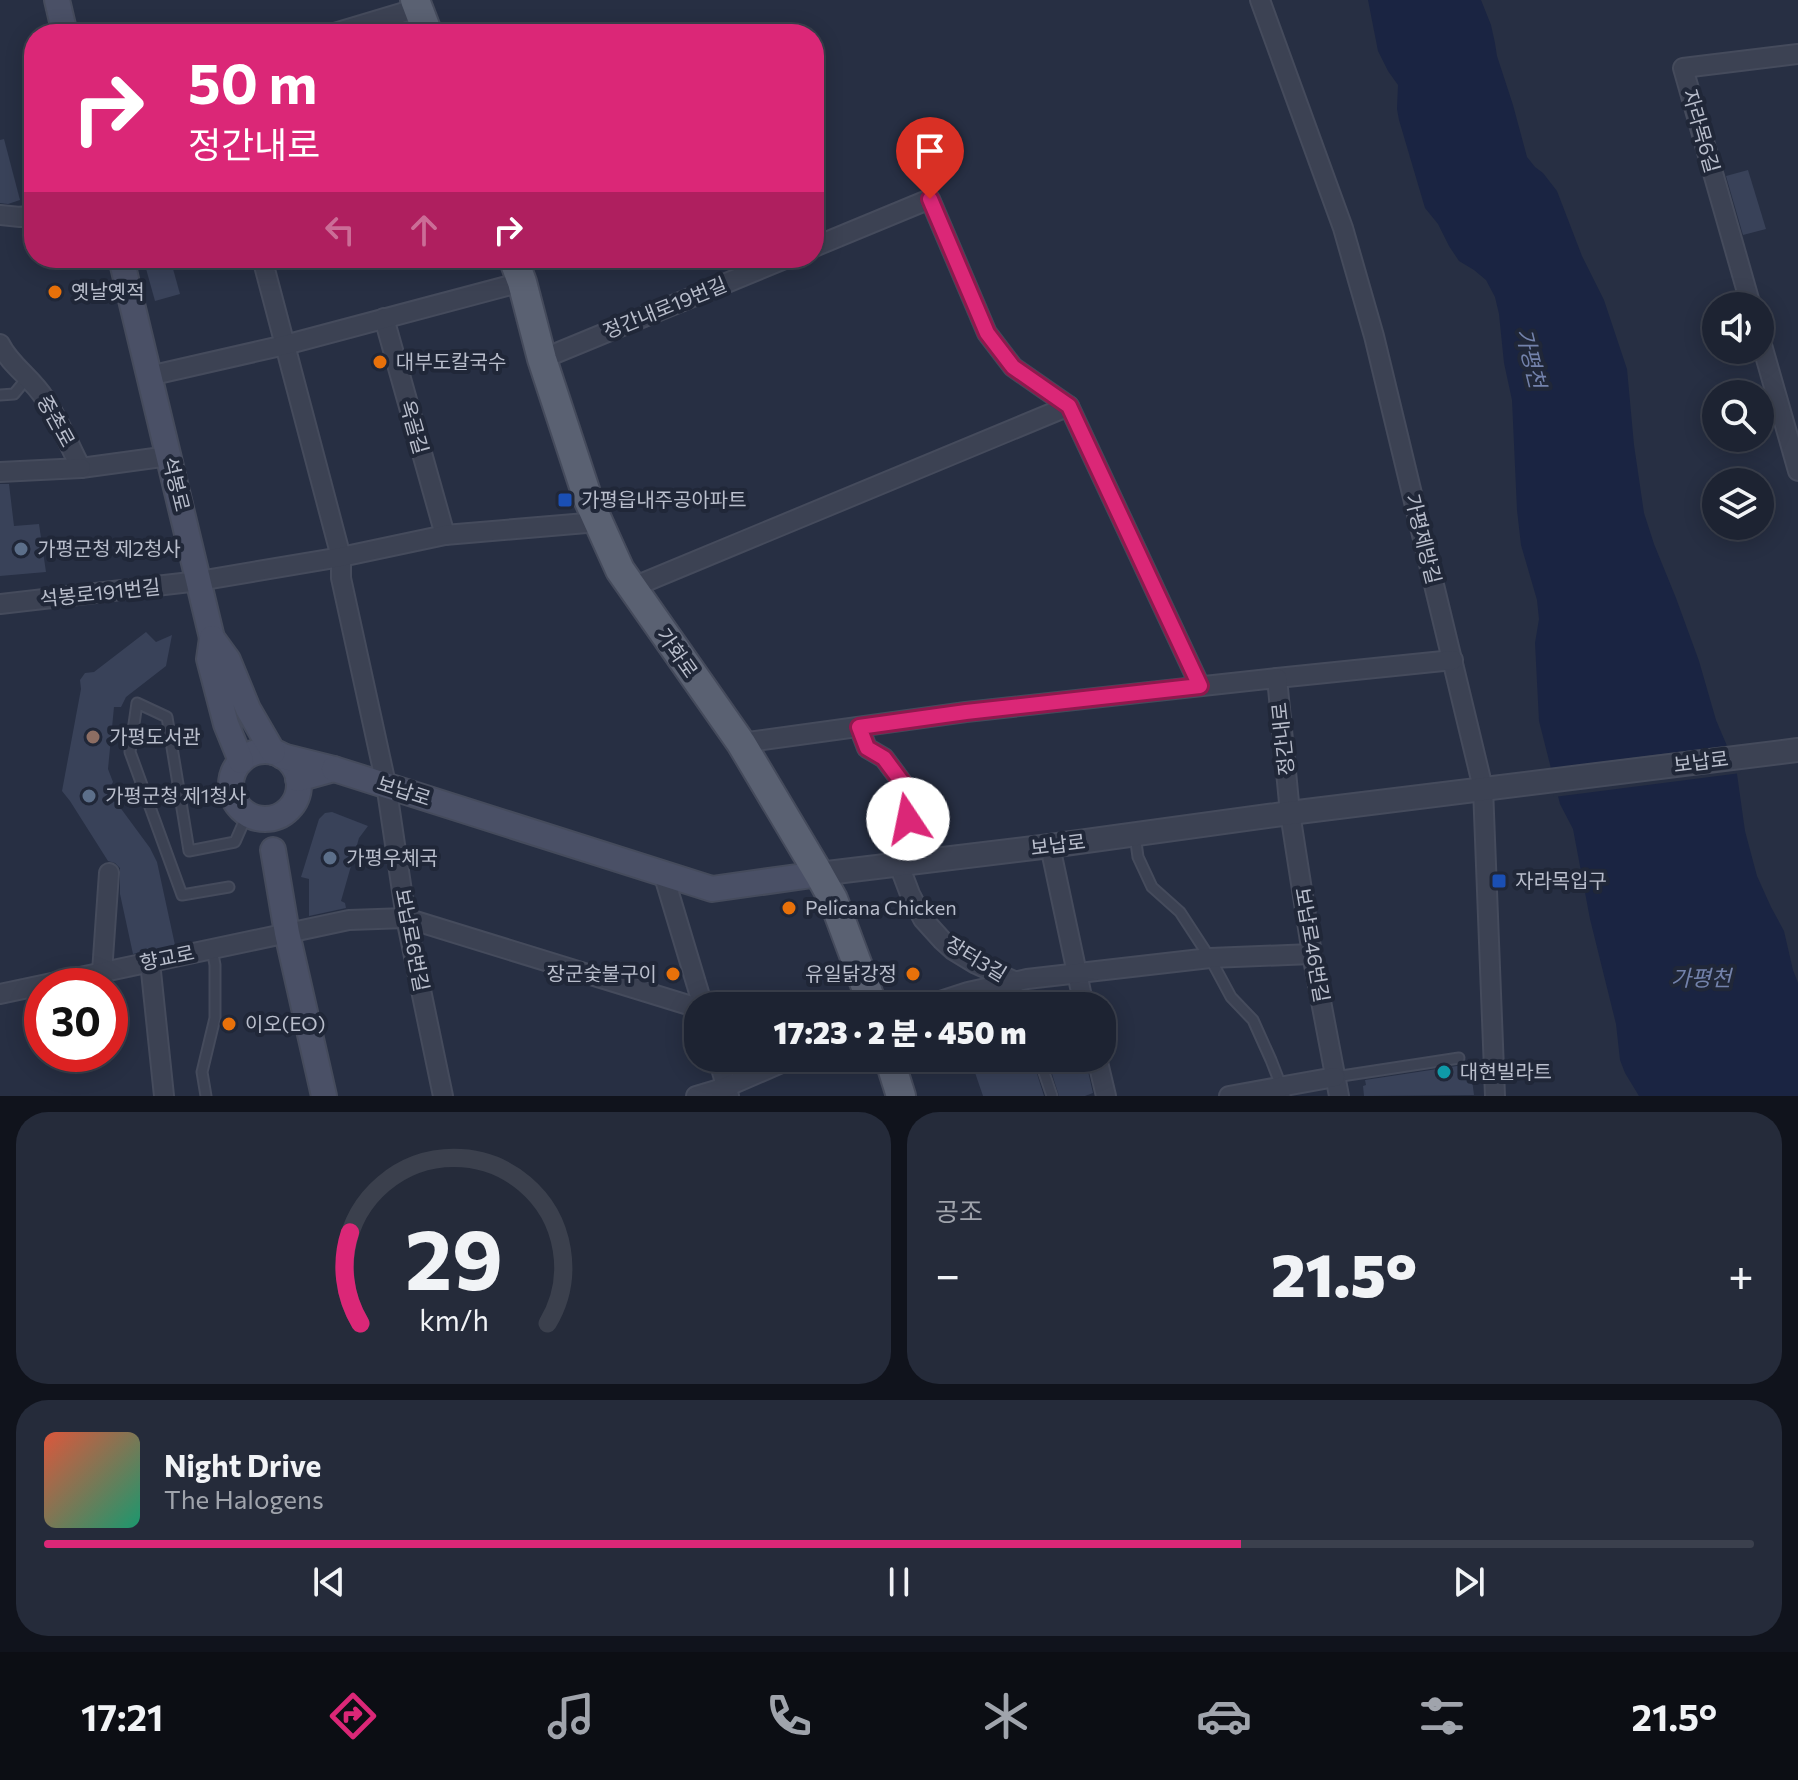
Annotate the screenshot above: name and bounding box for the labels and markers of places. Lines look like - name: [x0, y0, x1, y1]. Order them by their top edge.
- pin: [896, 117, 964, 199]
- place label: 옛날옛적: [71, 279, 145, 303]
- marker: 옛날옛적: [46, 283, 64, 301]
- place label: 대부도칼국수: [396, 349, 506, 373]
- marker: 대부도칼국수: [371, 353, 389, 371]
- place label: 가평읍내주공아파트: [581, 487, 747, 511]
- marker: 가평읍내주공아파트: [556, 491, 574, 509]
- place label: 가평군청 제2청사: [37, 536, 181, 560]
- marker: 가평군청 제2청사: [12, 540, 30, 558]
- place label: 가평도서관: [109, 724, 201, 748]
- marker: 가평도서관: [84, 728, 102, 746]
- place label: 가평군청 제1청사: [105, 783, 246, 807]
- marker: 가평군청 제1청사: [80, 787, 98, 805]
- place label: 가평우체국: [346, 845, 438, 869]
- marker: 가평우체국: [321, 849, 339, 867]
- place label: 자라목입구: [1515, 868, 1607, 892]
- marker: 자라목입구: [1490, 872, 1508, 890]
- place label: Pelicana Chicken: [805, 895, 957, 919]
- marker: Pelicana Chicken: [780, 899, 798, 917]
- place label: 장군숯불구이: [547, 961, 657, 985]
- place label: 유일닭강정: [805, 961, 897, 985]
- marker: 장군숯불구이: [664, 965, 682, 983]
- marker: 유일닭강정: [904, 965, 922, 983]
- place label: 이오(EO): [245, 1011, 325, 1035]
- marker: 이오(EO): [220, 1015, 238, 1033]
- place label: 대현빌라트: [1460, 1059, 1552, 1083]
- marker: 대현빌라트: [1435, 1063, 1453, 1081]

